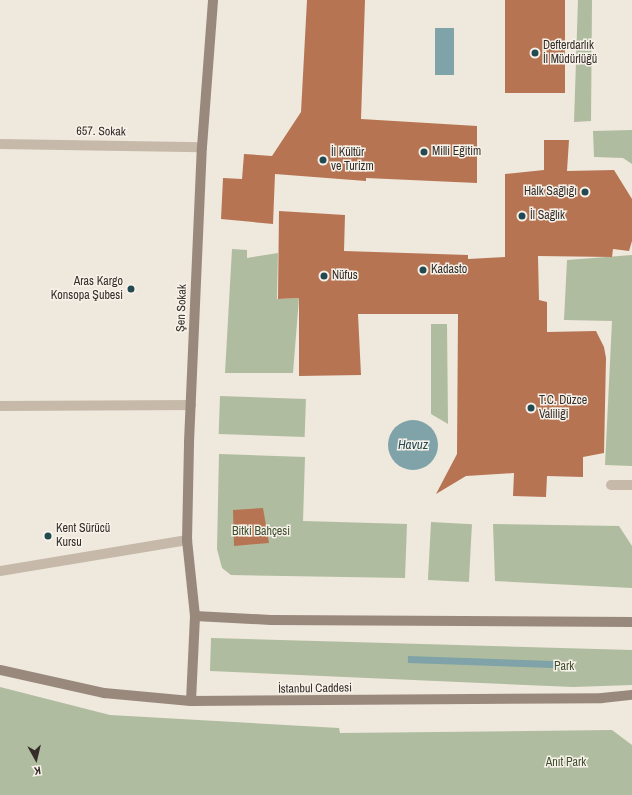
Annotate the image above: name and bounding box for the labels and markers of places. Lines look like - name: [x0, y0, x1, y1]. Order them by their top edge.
- place label: Defterdarlık İl Müdürlüğü: [543, 39, 597, 67]
- marker: Defterdarlık İl Müdürlüğü: [530, 48, 540, 58]
- place label: Milli Eğitim: [432, 145, 481, 159]
- place label: İl Kültür ve Turizm: [331, 146, 374, 174]
- marker: Milli Eğitim: [419, 147, 429, 157]
- marker: İl Kültür ve Turizm: [318, 155, 328, 165]
- place label: Halk Sağlığı: [524, 185, 577, 199]
- marker: Halk Sağlığı: [580, 187, 590, 197]
- place label: İl Sağlık: [530, 209, 565, 223]
- marker: İl Sağlık: [517, 211, 527, 221]
- place label: Kadasto: [431, 263, 467, 277]
- marker: Kadasto: [418, 265, 428, 275]
- place label: Nüfus: [332, 269, 358, 283]
- marker: Nüfus: [319, 271, 329, 281]
- place label: Aras Kargo Konsopa Şubesi: [51, 275, 123, 303]
- marker: Aras Kargo Konsopa Şubesi: [126, 284, 136, 294]
- place label: T.C. Düzce Valiliği: [539, 394, 587, 422]
- marker: T.C. Düzce Valiliği: [526, 403, 536, 413]
- place label: Kent Sürücü Kursu: [56, 522, 110, 550]
- marker: Kent Sürücü Kursu: [43, 531, 53, 541]

